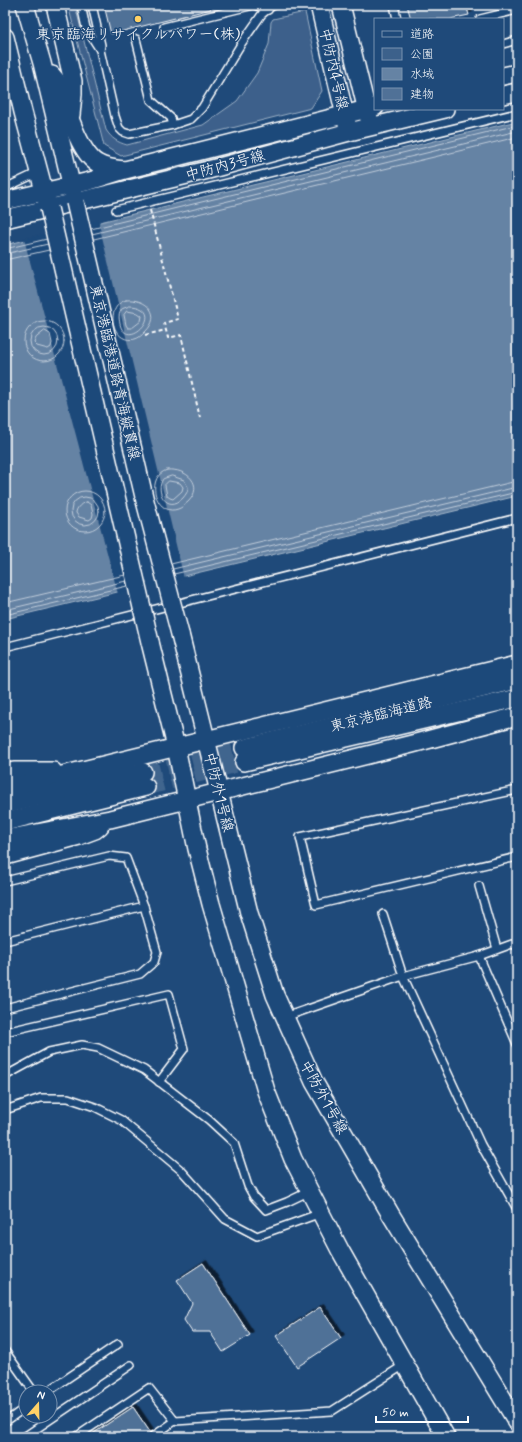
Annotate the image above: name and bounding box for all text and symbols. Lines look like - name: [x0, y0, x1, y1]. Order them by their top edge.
- marker: 東京臨海リサイクルパワー(株): [133, 14, 143, 24]
- legend: [374, 18, 504, 110]
- place label: 東京臨海リサイクルパワー(株): [36, 25, 241, 45]
- street label: 中防内4号線: [314, 26, 352, 112]
- text: 道路: [410, 27, 434, 43]
- text: 公園: [410, 47, 434, 63]
- text: 水域: [410, 67, 434, 83]
- text: 建物: [410, 87, 434, 103]
- street label: 中防内3号線: [183, 146, 267, 186]
- street label: 東京港臨港道路青海縦貫線: [84, 282, 144, 462]
- street label: 東京港臨海道路: [328, 693, 435, 737]
- street label: 中防外1号線: [198, 750, 238, 834]
- street label: 中防外1号線: [295, 1057, 352, 1138]
- north arrow: [18, 1384, 58, 1424]
- text: N: [35, 1388, 47, 1403]
- scale bar: [376, 1398, 468, 1424]
- text: 50 m: [382, 1405, 409, 1421]

